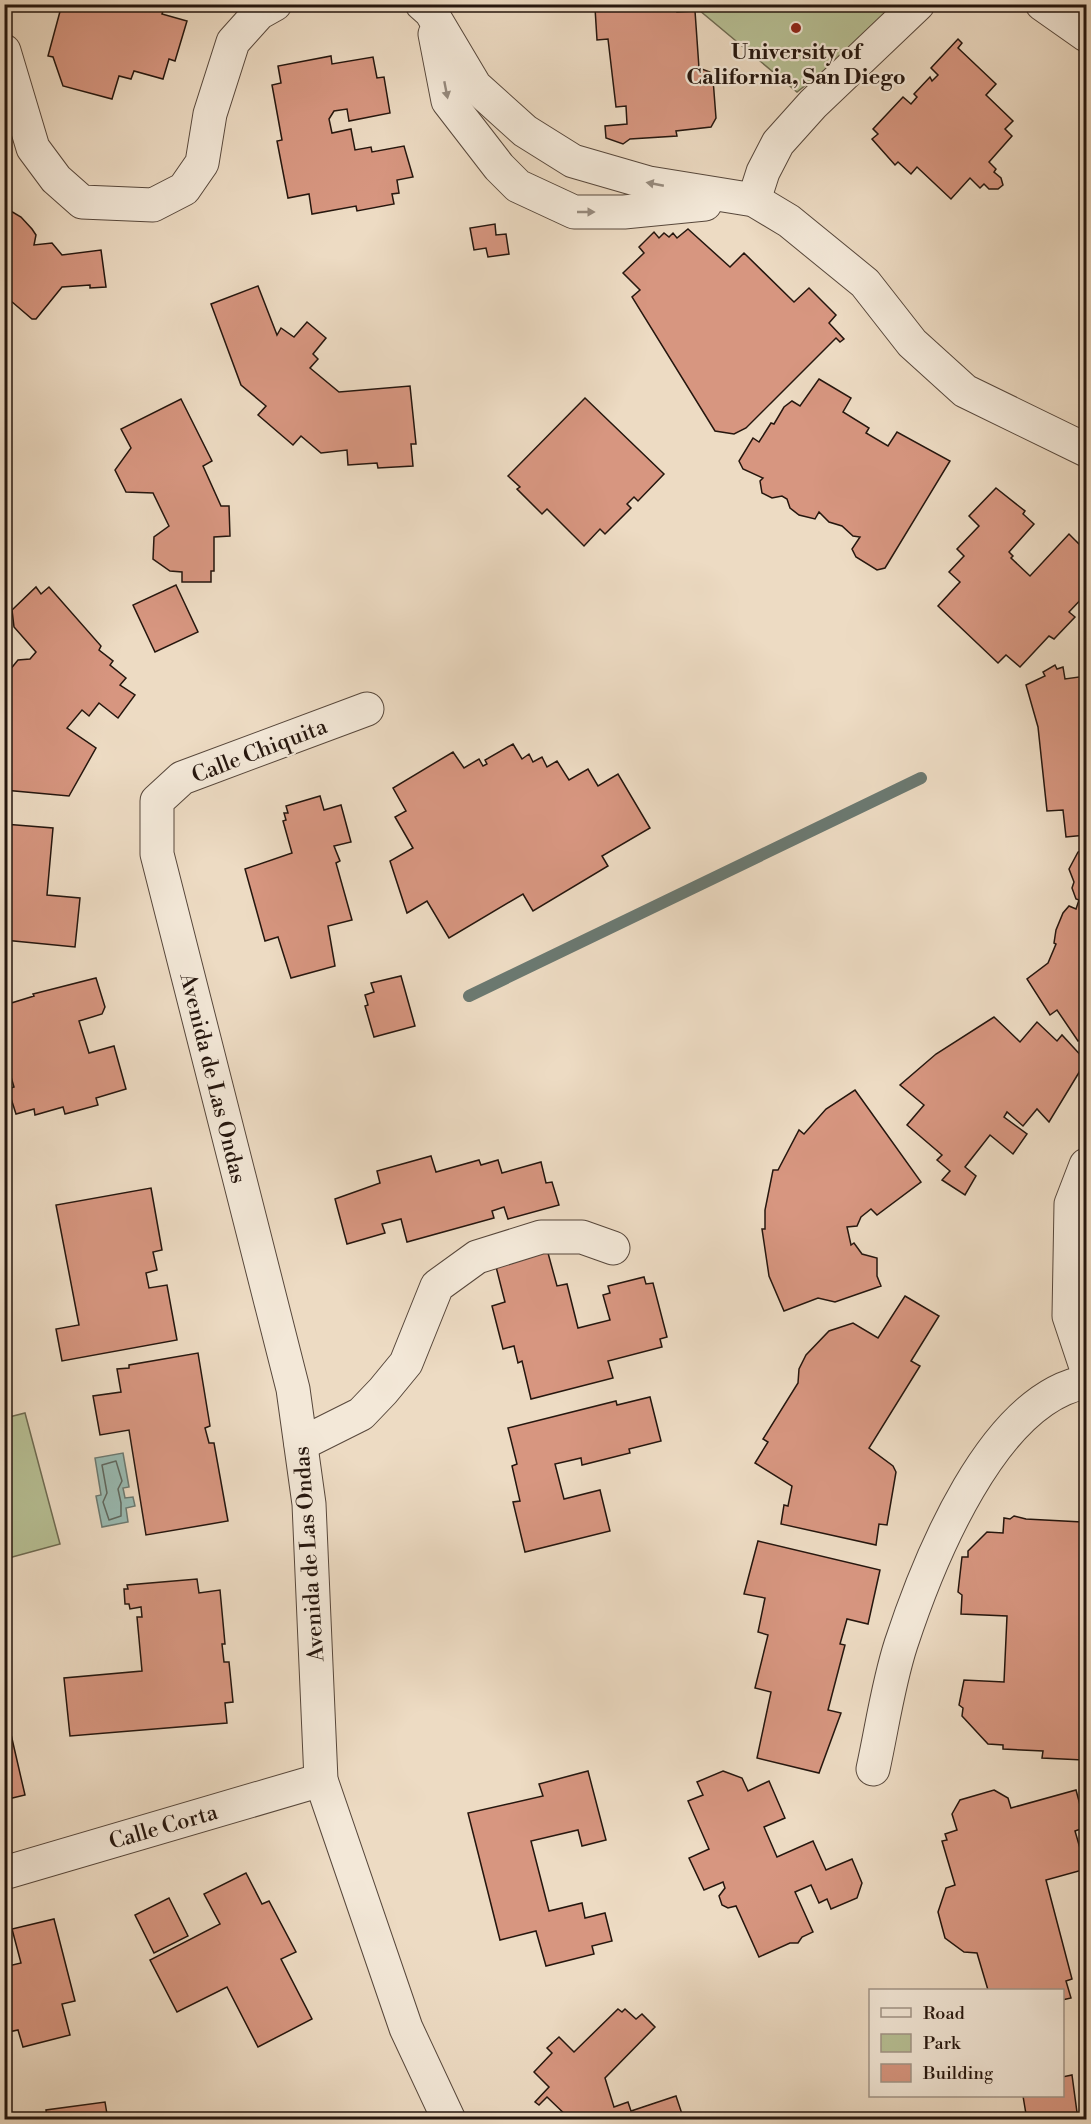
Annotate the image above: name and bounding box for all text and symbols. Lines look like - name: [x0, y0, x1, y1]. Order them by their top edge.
- marker: University of California, San Diego: [789, 21, 803, 35]
- place label: University of California, San Diego: [686, 39, 906, 91]
- one-way arrow: [442, 81, 451, 100]
- one-way arrow: [645, 179, 664, 188]
- one-way arrow: [576, 207, 595, 217]
- street label: Calle Chiquita: [188, 713, 332, 790]
- street label: Avenida de Las Ondas: [173, 969, 252, 1186]
- street label: Avenida de Las Ondas: [288, 1445, 331, 1664]
- street label: Calle Corta: [106, 1799, 222, 1856]
- legend: [869, 1989, 1064, 2097]
- text: Road: [923, 2002, 966, 2025]
- text: Park: [923, 2032, 962, 2055]
- text: Building: [922, 2062, 994, 2085]

